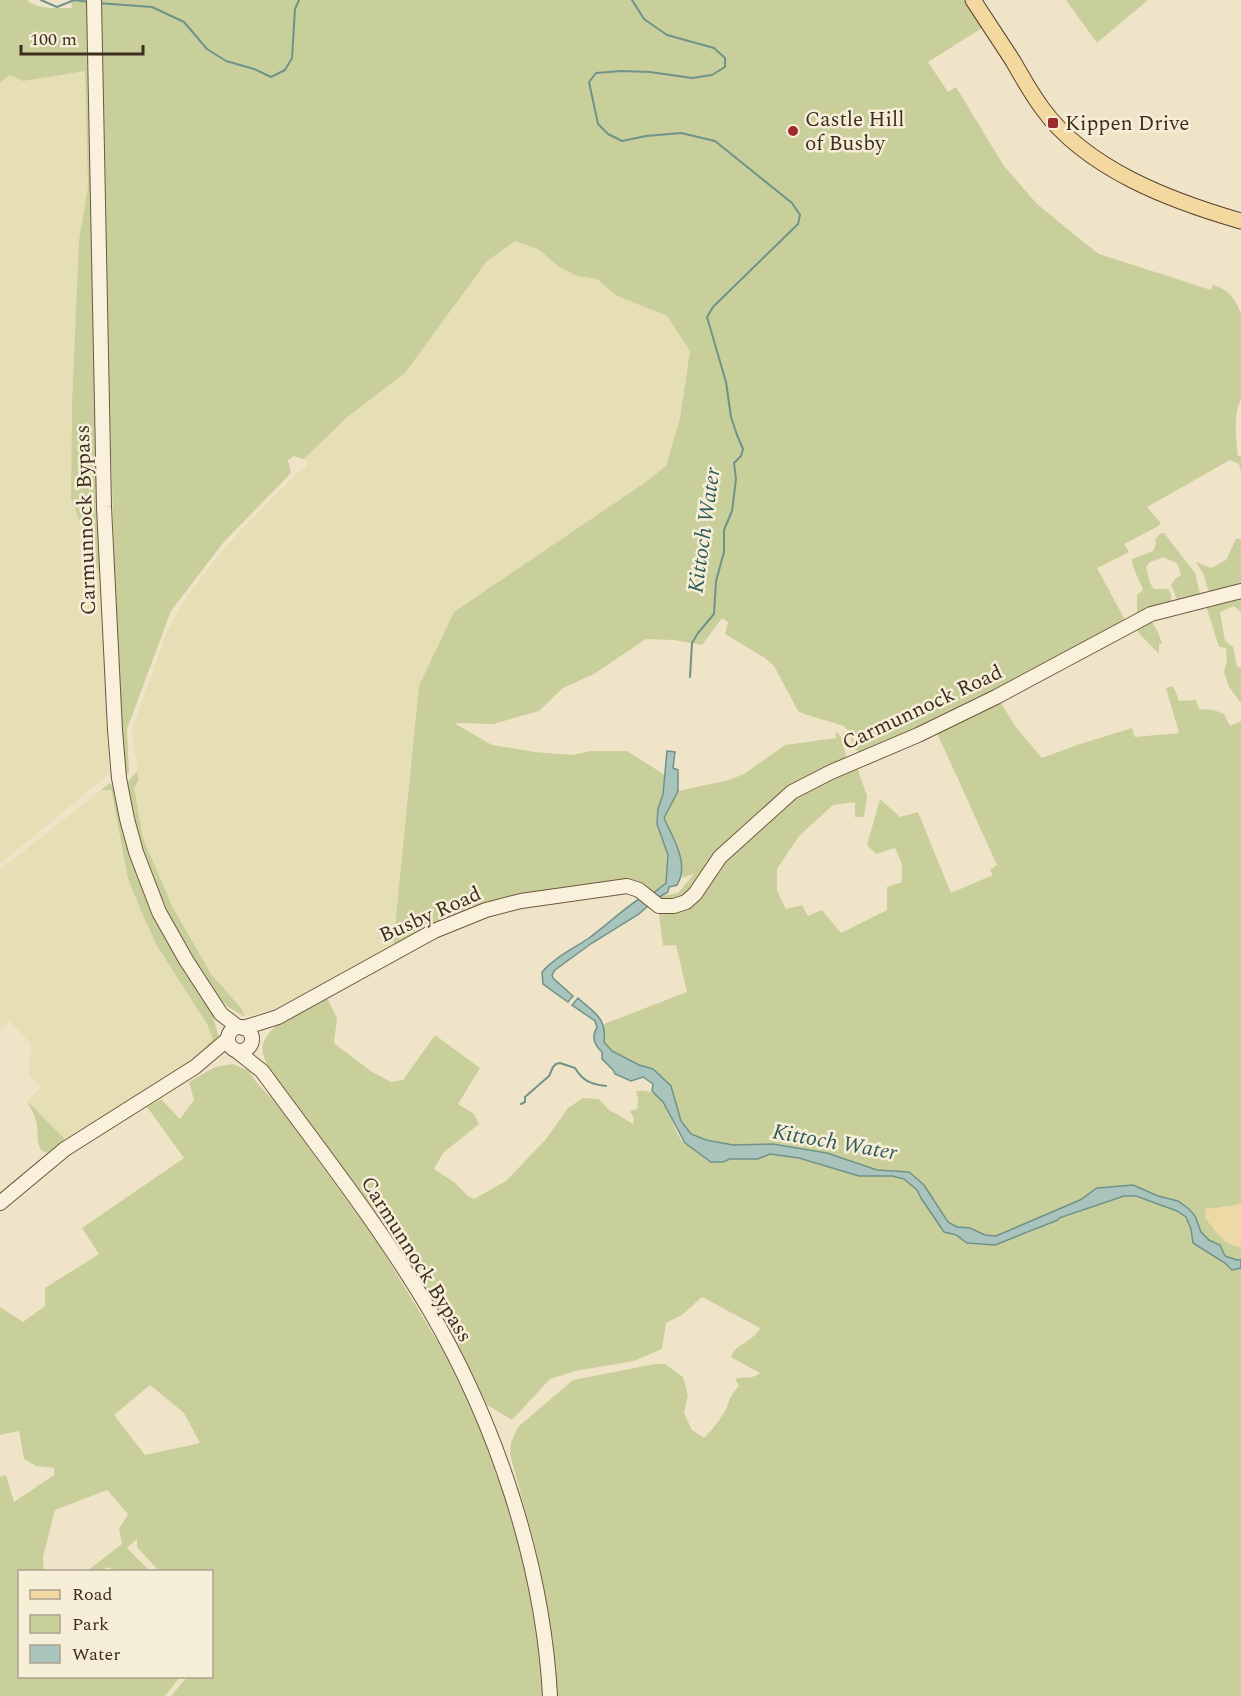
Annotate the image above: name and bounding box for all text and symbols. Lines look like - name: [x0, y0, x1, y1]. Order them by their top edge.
- scale bar: [21, 18, 142, 56]
- text: 100 m: [30, 26, 77, 53]
- place label: Castle Hill of Busby: [805, 104, 904, 160]
- place label: Kippen Drive: [1065, 108, 1189, 140]
- marker: Kippen Drive: [1046, 116, 1060, 130]
- marker: Castle Hill of Busby: [786, 124, 800, 138]
- street label: Carmunnock Bypass: [67, 424, 105, 616]
- water label: Kittoch Water: [679, 465, 730, 595]
- street label: Carmunnock Road: [837, 657, 1008, 759]
- street label: Busby Road: [374, 878, 487, 952]
- water label: Kittoch Water: [770, 1115, 900, 1170]
- street label: Carmunnock Bypass: [352, 1170, 480, 1349]
- legend: [18, 1570, 213, 1678]
- text: Road: [72, 1581, 113, 1608]
- text: Park: [72, 1611, 109, 1638]
- text: Water: [72, 1641, 120, 1668]

